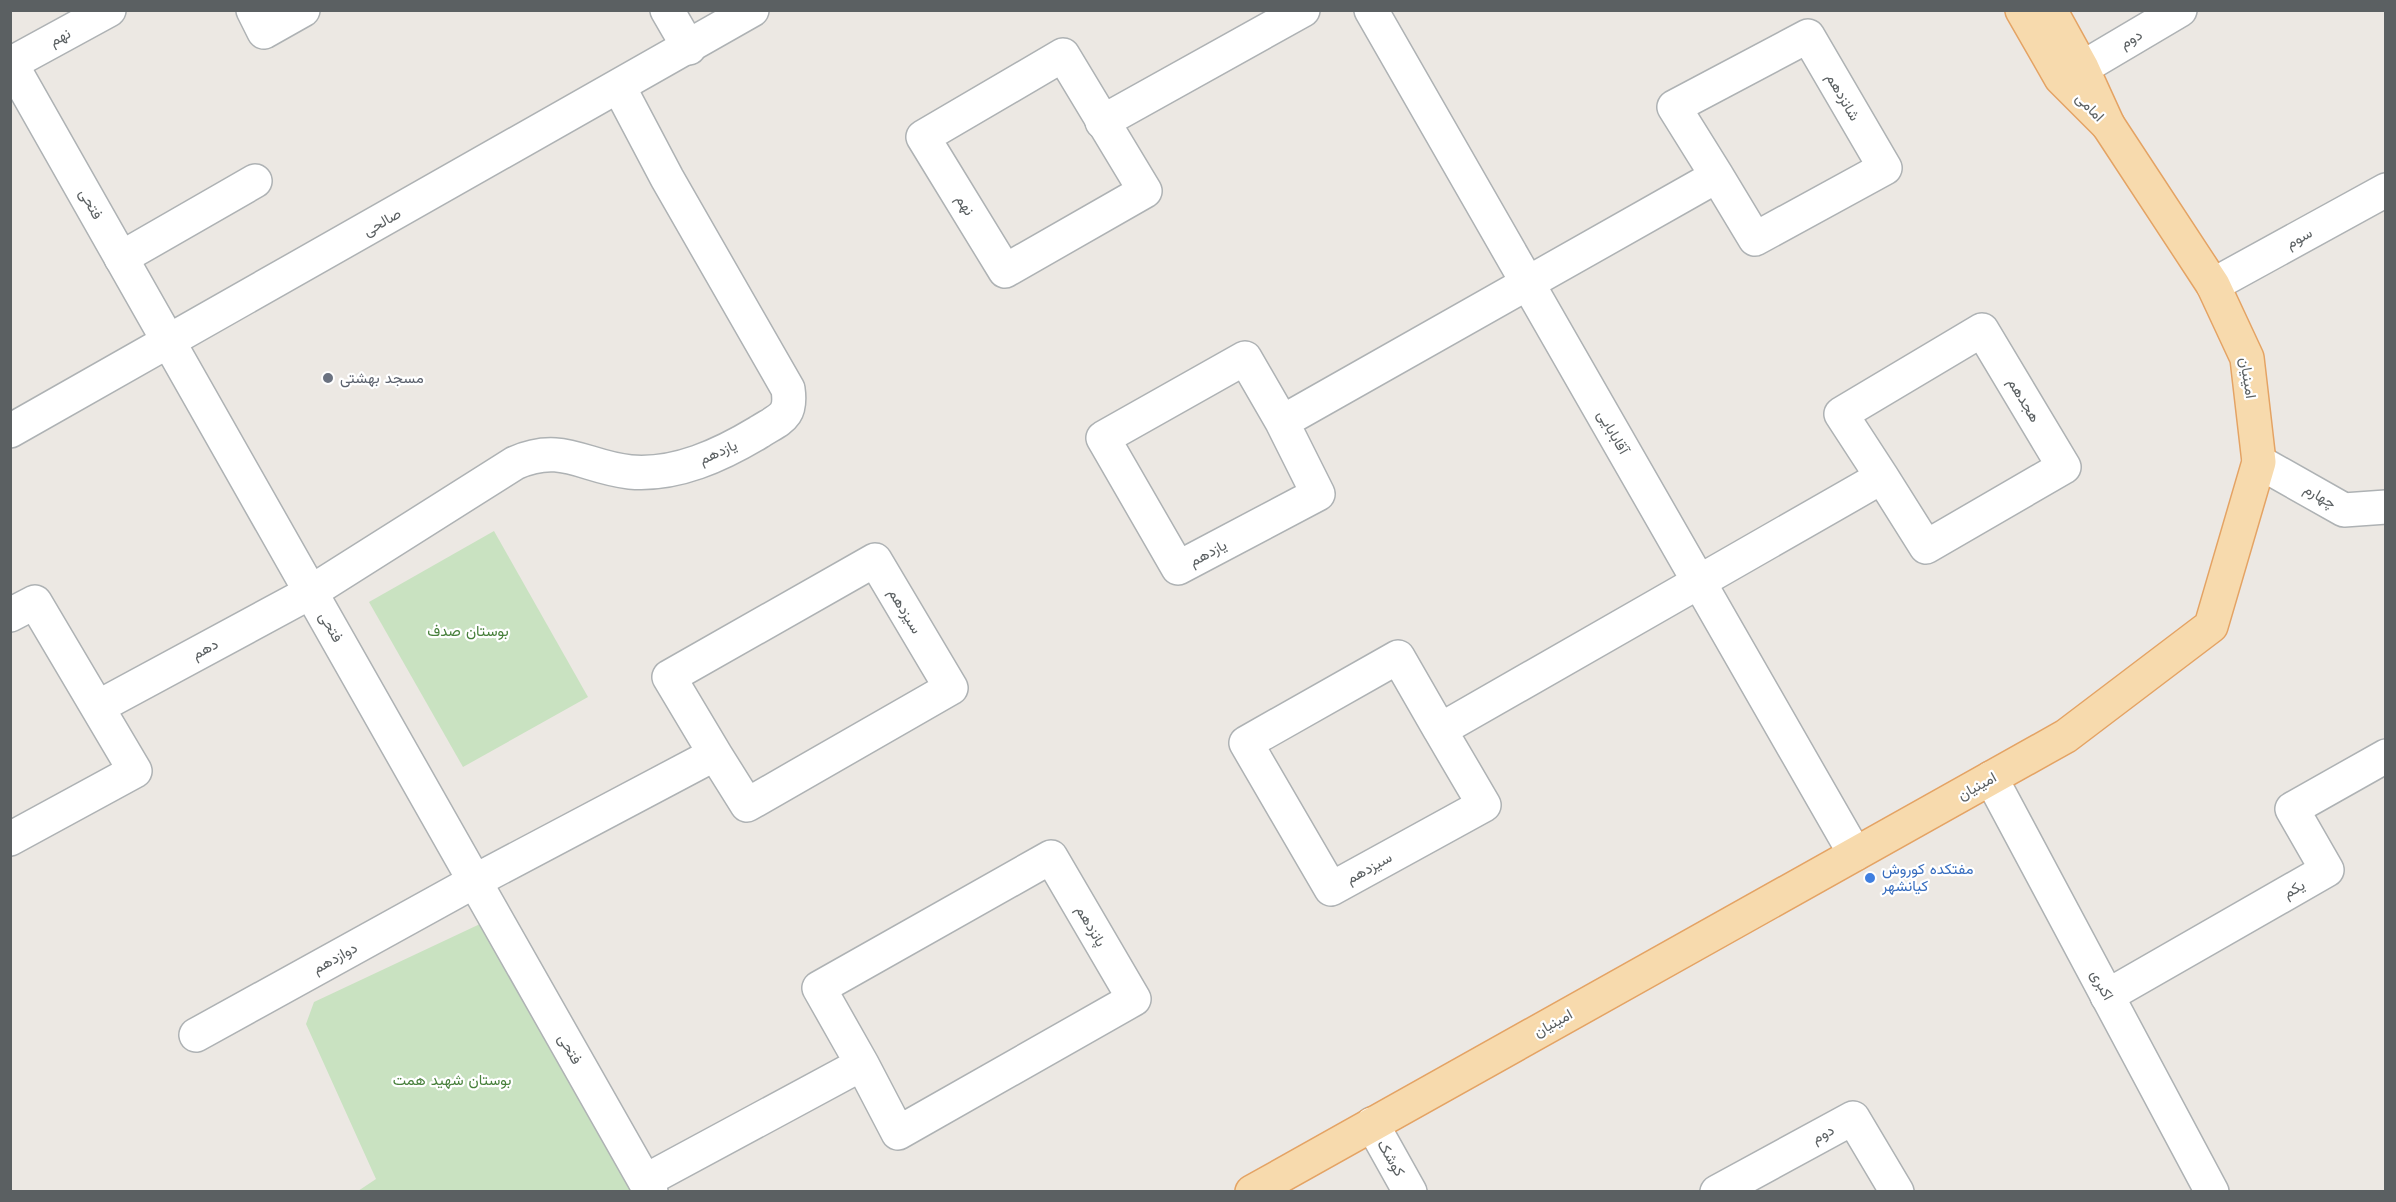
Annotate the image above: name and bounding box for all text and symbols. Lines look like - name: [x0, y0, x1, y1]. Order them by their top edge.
- street label: نهم: [46, 24, 74, 51]
- street label: دوم: [2117, 26, 2146, 53]
- street label: شانزدهم: [1821, 70, 1864, 125]
- street label: امامی: [2071, 89, 2108, 126]
- street label: فتحی: [74, 186, 107, 223]
- street label: نهم: [951, 191, 978, 219]
- street label: صالحی: [360, 204, 405, 241]
- street label: سوم: [2283, 223, 2316, 253]
- street label: امینیان: [2236, 356, 2260, 400]
- place label: مسجد بهشتی: [340, 369, 424, 388]
- marker: مسجد بهشتی: [321, 371, 335, 385]
- street label: هجدهم: [2003, 375, 2044, 426]
- street label: آقابابایی: [1592, 407, 1634, 459]
- street label: یازدهم: [696, 436, 740, 469]
- street label: چهارم: [2300, 480, 2339, 513]
- street label: یازدهم: [1186, 536, 1230, 571]
- street label: سیزدهم: [884, 585, 926, 638]
- street label: فتحی: [314, 609, 347, 646]
- park label: بوستان صدف: [427, 622, 509, 640]
- street label: دهم: [189, 635, 222, 664]
- street label: امینیان: [1954, 768, 2000, 804]
- street label: سیزدهم: [1343, 848, 1396, 889]
- place label: مفتکده کوروش کیانشهر: [1881, 860, 1974, 895]
- marker: مفتکده کوروش کیانشهر: [1863, 871, 1877, 885]
- street label: یکم: [2280, 876, 2308, 903]
- street label: پانزدهم: [1071, 902, 1110, 950]
- street label: دوازدهم: [309, 938, 361, 978]
- street label: اکبری: [2086, 967, 2117, 1004]
- street label: امینیان: [1530, 1005, 1576, 1041]
- street label: فتحی: [553, 1031, 586, 1068]
- park label: بوستان شهید همت: [393, 1071, 511, 1089]
- street label: دوم: [1809, 1121, 1838, 1148]
- street label: کوشک: [1373, 1136, 1409, 1180]

